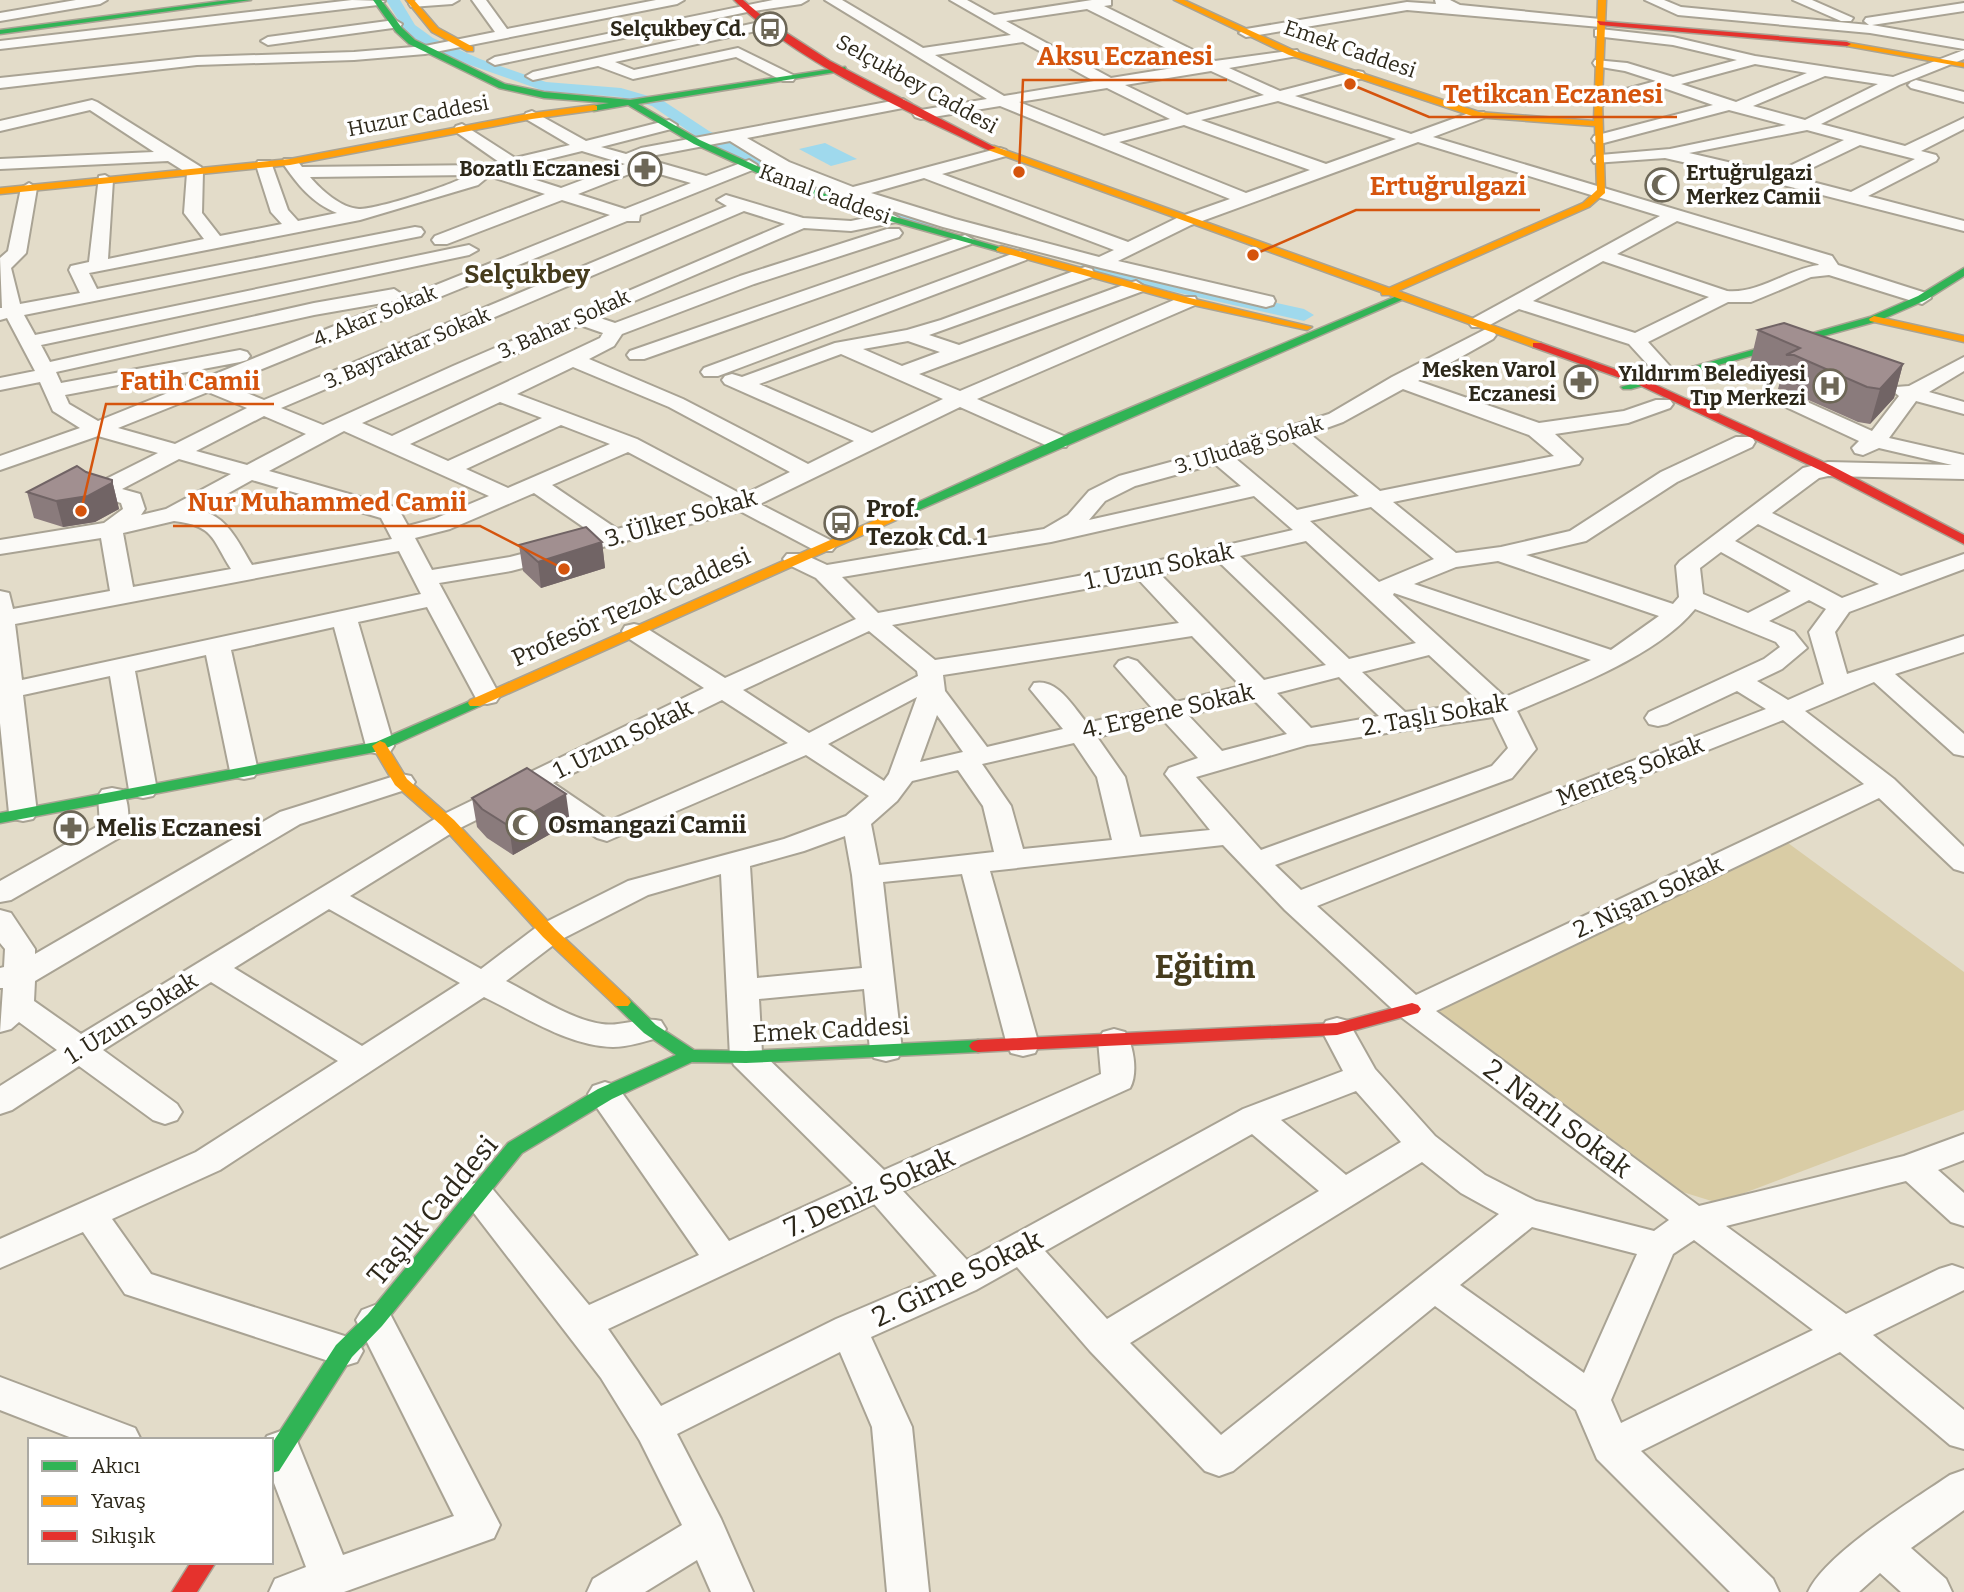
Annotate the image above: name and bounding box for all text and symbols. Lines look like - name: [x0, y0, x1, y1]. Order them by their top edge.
- bus stop icon: Selçukbey Cd.: [751, 10, 789, 48]
- street label: Emek Caddesi: [1281, 14, 1419, 84]
- place label: Selçukbey Cd.: [610, 16, 746, 42]
- street label: Selçukbey Caddesi: [832, 29, 1002, 139]
- callout: Aksu Eczanesi: [1023, 33, 1227, 80]
- text: Aksu Eczanesi: [1037, 41, 1213, 72]
- callout: Tetikcan Eczanesi: [1429, 70, 1677, 117]
- text: Tetikcan Eczanesi: [1443, 79, 1663, 110]
- street label: Huzur Caddesi: [345, 90, 491, 142]
- pharmacy icon: Bozatlı Eczanesi: [626, 150, 664, 188]
- place label: Bozatlı Eczanesi: [459, 156, 620, 182]
- street label: Kanal Caddesi: [756, 158, 894, 230]
- place label: Ertuğrulgazi Merkez Camii: [1686, 160, 1821, 210]
- callout: Ertuğrulgazi: [1356, 163, 1540, 210]
- mosque icon: Ertuğrulgazi Merkez Camii: [1643, 166, 1681, 204]
- text: Ertuğrulgazi: [1370, 171, 1526, 202]
- district label: Selçukbey: [464, 259, 591, 290]
- street label: 4. Akar Sokak: [309, 279, 441, 353]
- street label: 3. Bahar Sokak: [494, 283, 634, 365]
- street label: 3. Bayraktar Sokak: [320, 301, 494, 395]
- callout: Fatih Camii: [106, 357, 274, 404]
- place label: Mesken Varol Eczanesi: [1422, 357, 1556, 407]
- place label: Yıldırım Belediyesi Tıp Merkezi: [1619, 361, 1806, 411]
- pharmacy icon: Mesken Varol Eczanesi: [1562, 363, 1600, 401]
- text: Fatih Camii: [120, 366, 260, 397]
- hospital icon: Yıldırım Belediyesi Tıp Merkezi: [1811, 367, 1849, 405]
- street label: 3. Uludağ Sokak: [1172, 410, 1326, 480]
- callout: Nur Muhammed Camii: [173, 479, 480, 526]
- street label: 3. Ülker Sokak: [602, 483, 760, 553]
- text: Nur Muhammed Camii: [187, 487, 467, 518]
- place label: Prof. Tezok Cd. 1: [866, 495, 987, 551]
- bus stop icon: Prof. Tezok Cd. 1: [822, 504, 860, 542]
- street label: 1. Uzun Sokak: [1082, 537, 1236, 595]
- street label: Profesör Tezok Caddesi: [508, 542, 754, 672]
- street label: 4. Ergene Sokak: [1079, 678, 1257, 744]
- street label: 2. Taşlı Sokak: [1360, 688, 1510, 742]
- street label: 1. Uzun Sokak: [549, 693, 697, 785]
- street label: Menteş Sokak: [1553, 730, 1708, 812]
- mosque icon: Osmangazi Camii: [504, 806, 542, 844]
- pharmacy icon: Melis Eczanesi: [52, 809, 90, 847]
- place label: Osmangazi Camii: [548, 811, 747, 839]
- place label: Melis Eczanesi: [96, 814, 262, 842]
- street label: 2. Nişan Sokak: [1569, 850, 1727, 944]
- district label: Eğitim: [1155, 948, 1256, 986]
- street label: 1. Uzun Sokak: [60, 966, 203, 1070]
- street label: Emek Caddesi: [752, 1012, 910, 1048]
- street label: 2. Narlı Sokak: [1477, 1052, 1638, 1185]
- street label: Taşlık Caddesi: [360, 1129, 504, 1292]
- street label: 7. Deniz Sokak: [779, 1140, 959, 1245]
- street label: 2. Girne Sokak: [867, 1223, 1048, 1334]
- legend: [28, 1438, 273, 1564]
- text: Akıcı: [91, 1453, 140, 1479]
- text: Yavaş: [91, 1488, 146, 1514]
- text: Sıkışık: [91, 1523, 156, 1549]

